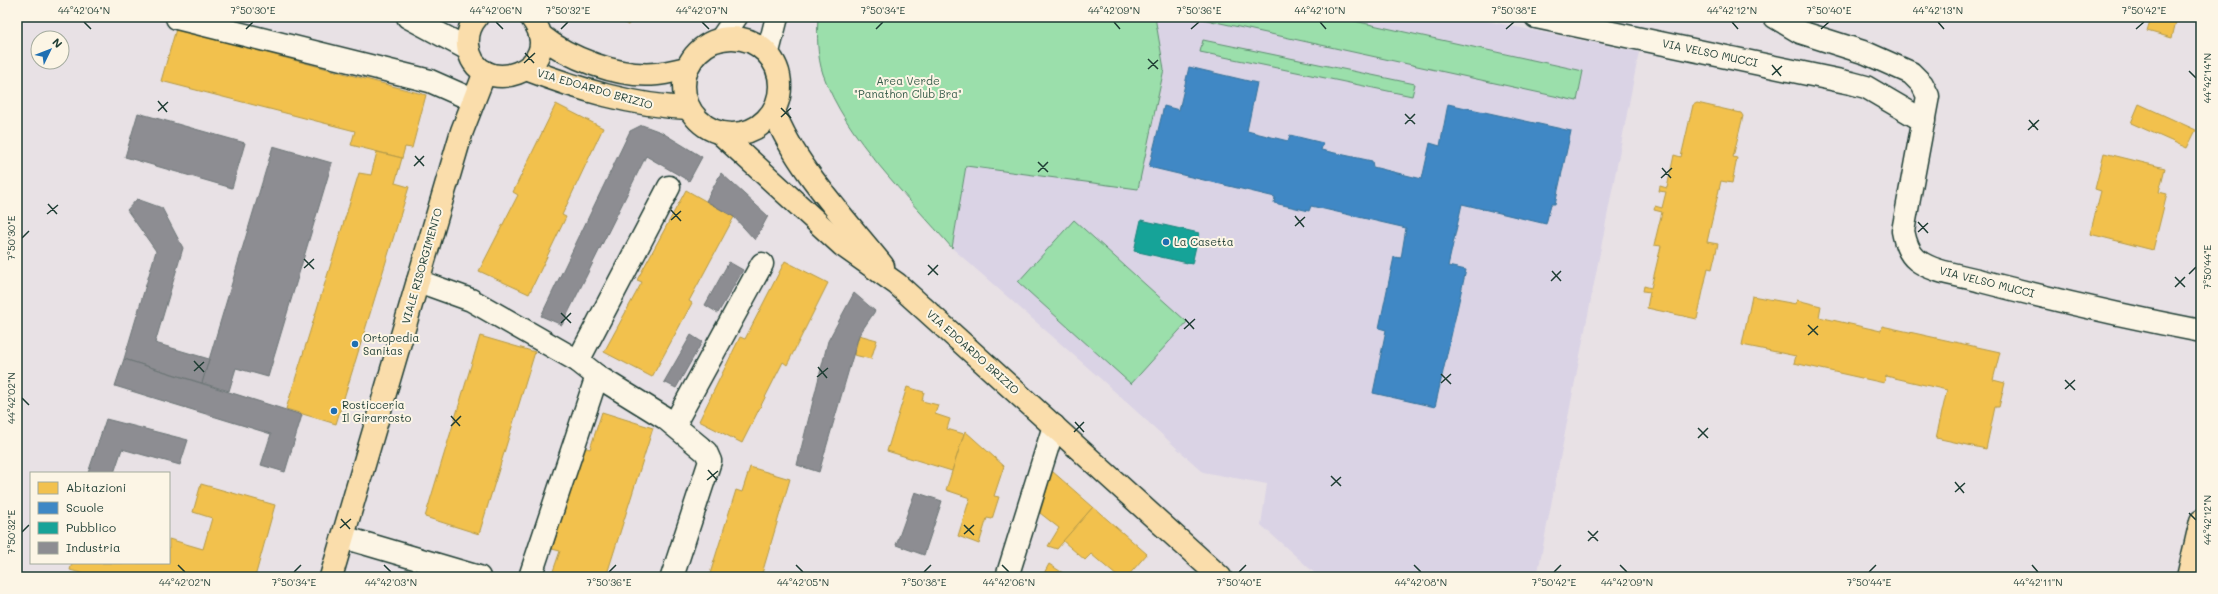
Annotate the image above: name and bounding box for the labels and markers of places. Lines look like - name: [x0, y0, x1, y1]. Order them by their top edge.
- place label: La Casetta: [1174, 234, 1234, 249]
- marker: La Casetta: [1161, 237, 1171, 247]
- place label: Ortopedia Sanitas: [363, 330, 420, 358]
- marker: Ortopedia Sanitas: [350, 339, 360, 349]
- place label: Rosticceria Il Girarrosto: [342, 397, 412, 425]
- marker: Rosticceria Il Girarrosto: [329, 406, 339, 416]

